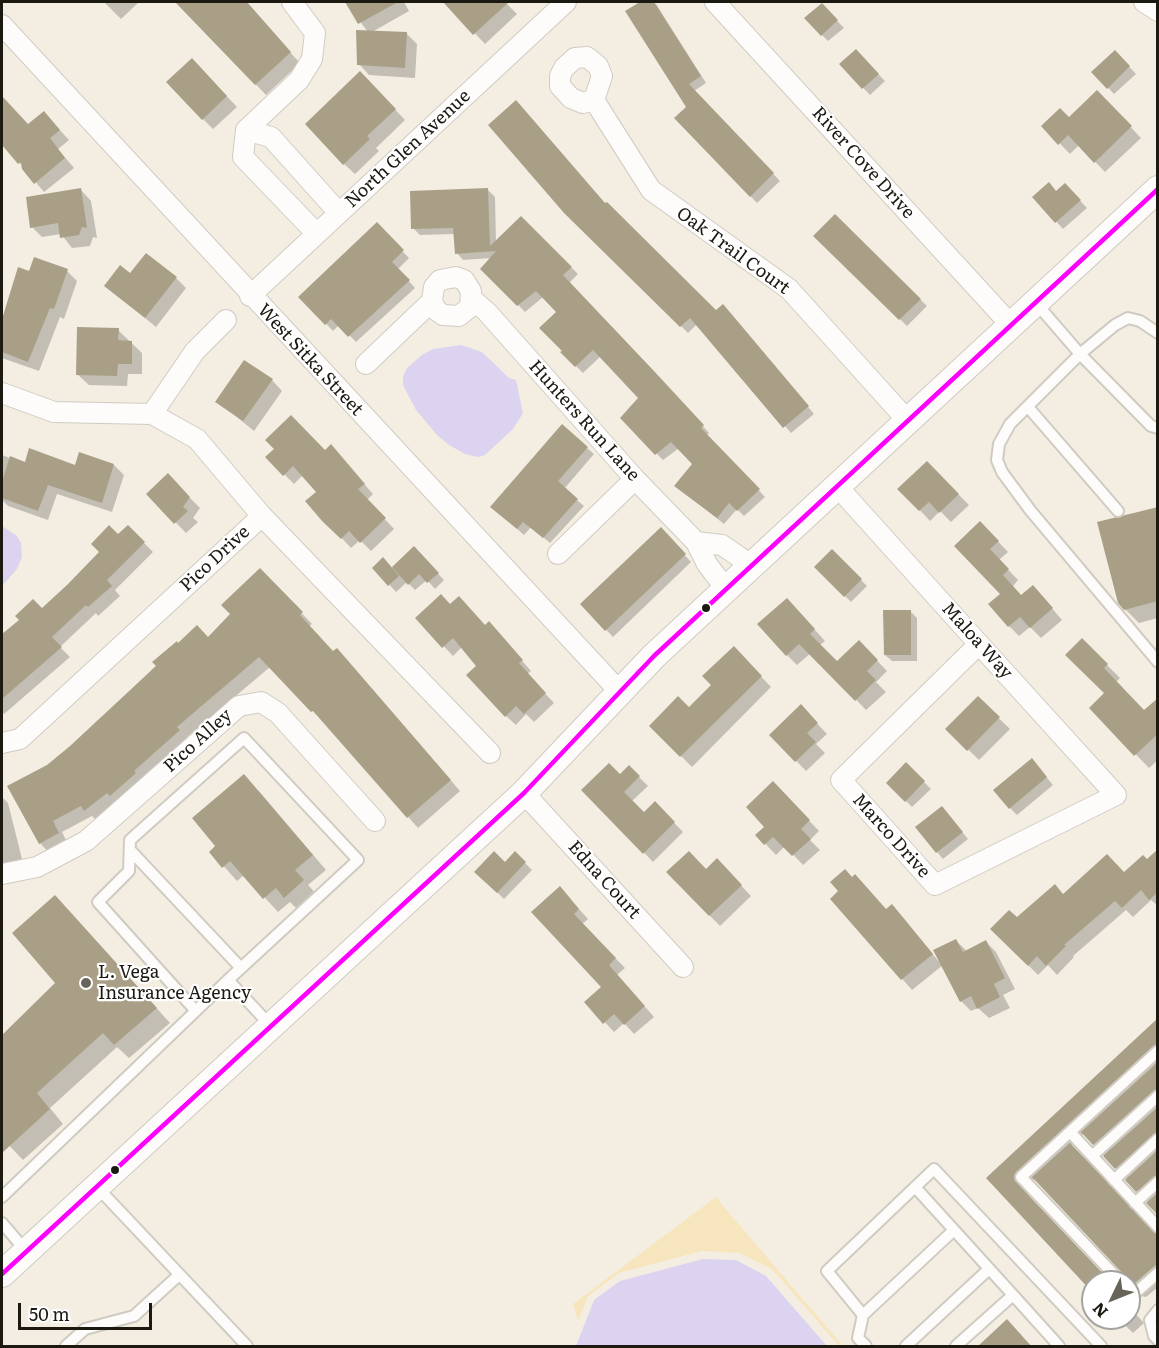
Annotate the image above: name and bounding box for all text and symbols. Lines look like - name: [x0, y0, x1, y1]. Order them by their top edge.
- street label: North Glen Avenue: [341, 86, 475, 212]
- street label: River Cove Drive: [807, 103, 919, 223]
- street label: Oak Trail Court: [672, 203, 794, 299]
- street label: West Sitka Street: [253, 300, 367, 420]
- street label: Hunters Run Lane: [524, 356, 644, 486]
- street label: Pico Drive: [176, 521, 254, 597]
- street label: Maloa Way: [937, 598, 1017, 684]
- unlabelled marker: [700, 602, 712, 614]
- street label: Pico Alley: [159, 705, 237, 777]
- street label: Marco Drive: [848, 789, 934, 883]
- street label: Edna Court: [563, 836, 645, 924]
- place label: L. Vega Insurance Agency: [98, 962, 251, 1004]
- marker: L. Vega Insurance Agency: [79, 976, 93, 990]
- unlabelled marker: [109, 1164, 121, 1176]
- north arrow: [1081, 1270, 1141, 1330]
- scale bar: [21, 1291, 154, 1329]
- text: N: [1086, 1298, 1113, 1324]
- text: 50 m: [29, 1300, 70, 1327]

